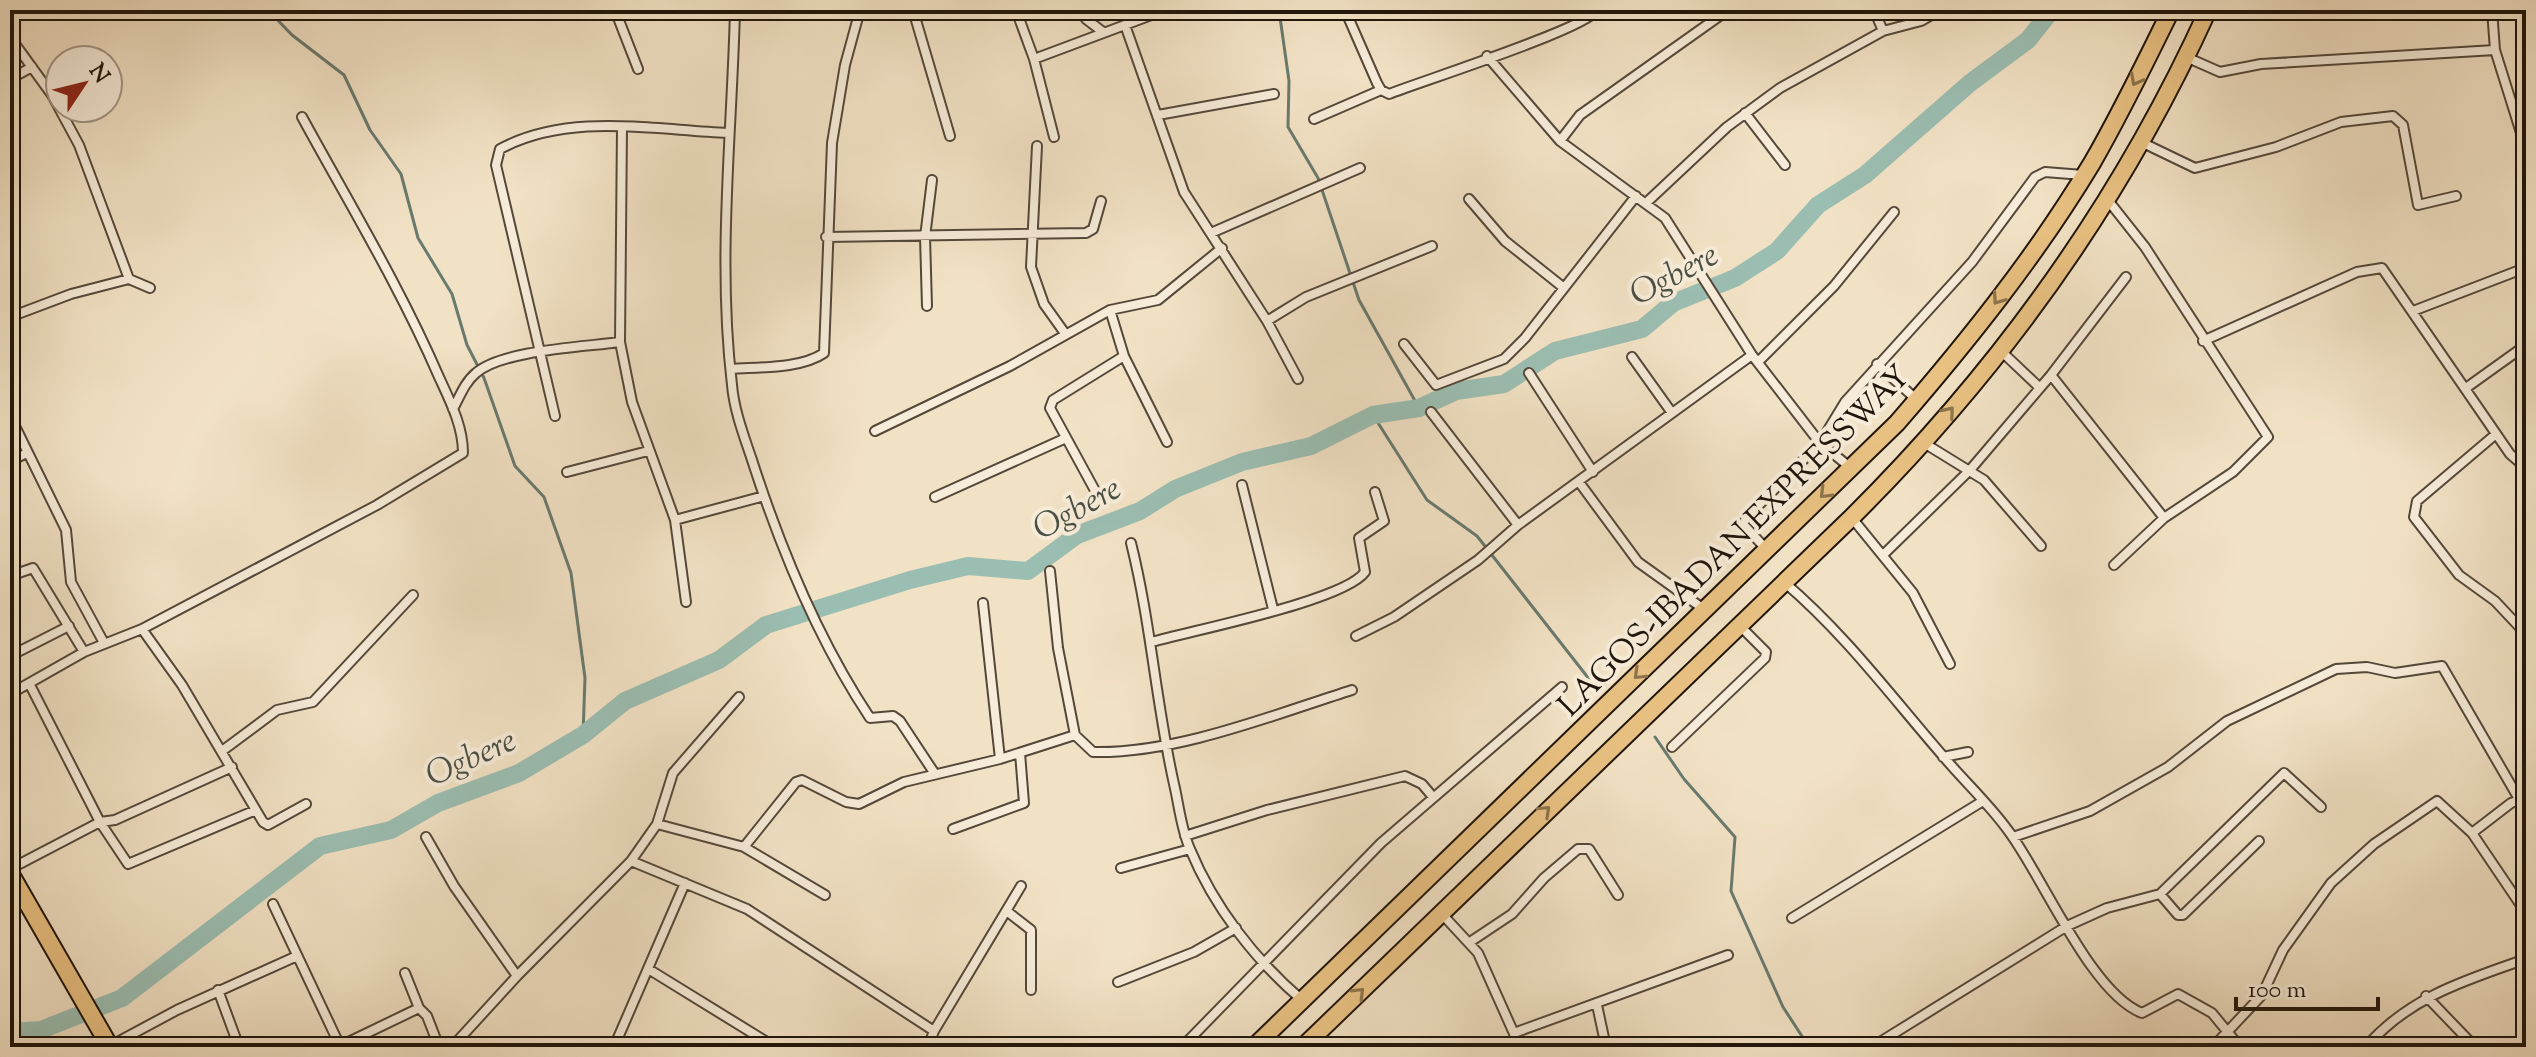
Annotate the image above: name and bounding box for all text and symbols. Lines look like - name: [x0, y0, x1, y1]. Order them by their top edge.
- north arrow: [44, 44, 124, 124]
- text: N: [80, 58, 116, 91]
- one-way arrow: [2130, 71, 2146, 86]
- water label: Ogbere: [1621, 232, 1728, 320]
- one-way arrow: [1993, 291, 2007, 305]
- street label: LAGOS-IBADAN EXPRESSWAY: [1549, 355, 1922, 729]
- one-way arrow: [1939, 407, 1954, 422]
- water label: Ogbere: [1025, 466, 1131, 554]
- one-way arrow: [1820, 484, 1834, 499]
- one-way arrow: [1634, 665, 1648, 680]
- water label: Ogbere: [418, 718, 524, 801]
- one-way arrow: [1536, 806, 1550, 820]
- scale bar: [2236, 961, 2378, 1011]
- text: 100 m: [2248, 974, 2306, 1008]
- one-way arrow: [1350, 988, 1364, 1002]

